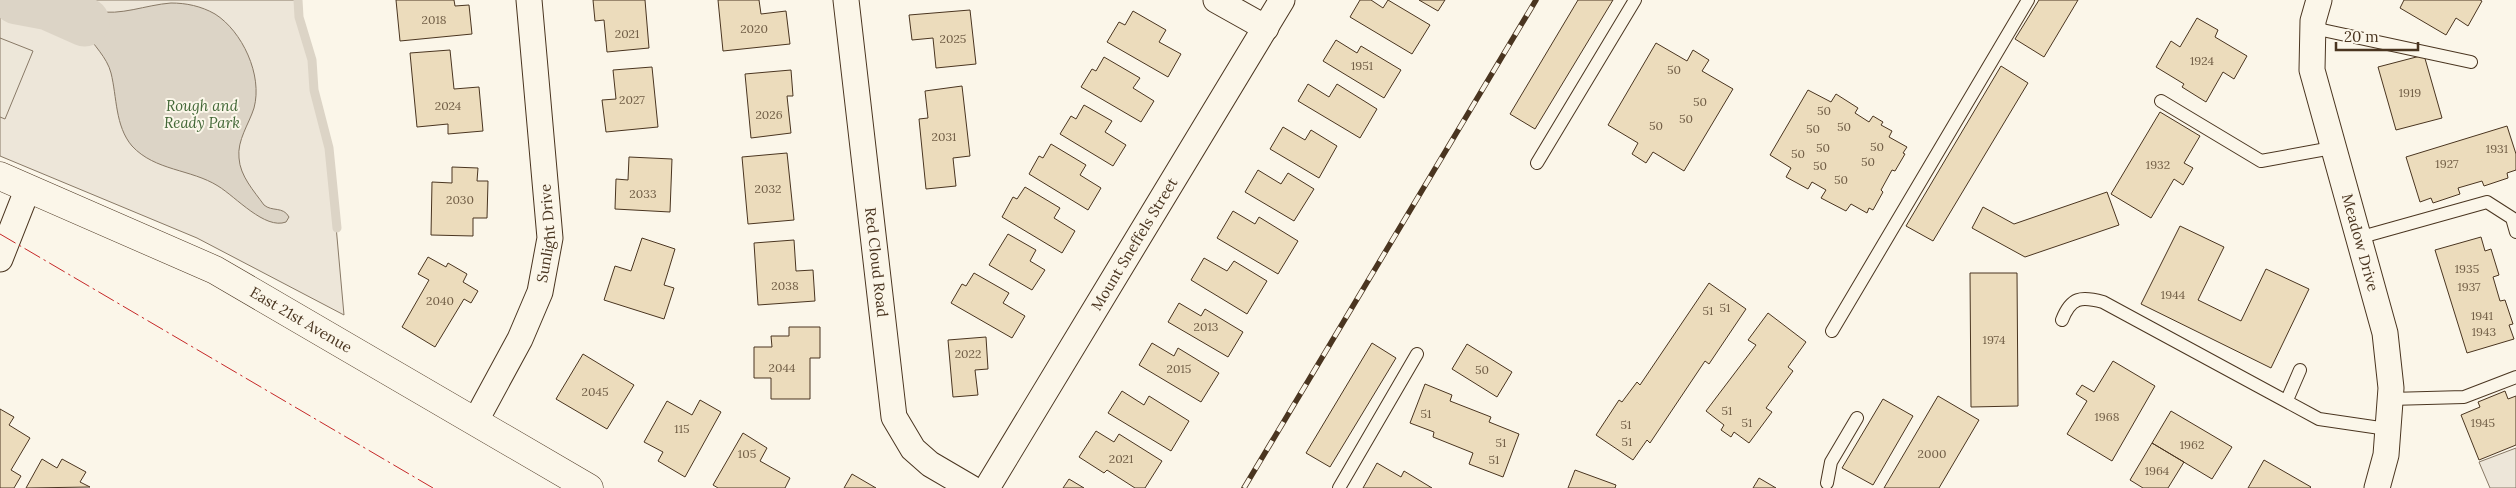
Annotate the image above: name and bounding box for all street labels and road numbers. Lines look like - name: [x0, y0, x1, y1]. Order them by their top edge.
- street label: Mount Sneffels Street: [1087, 174, 1181, 314]
- street label: Sunlight Drive: [532, 183, 559, 284]
- street label: Meadow Drive: [2338, 191, 2383, 294]
- street label: Red Cloud Road: [861, 206, 892, 318]
- street label: East 21st Avenue: [247, 282, 356, 357]

